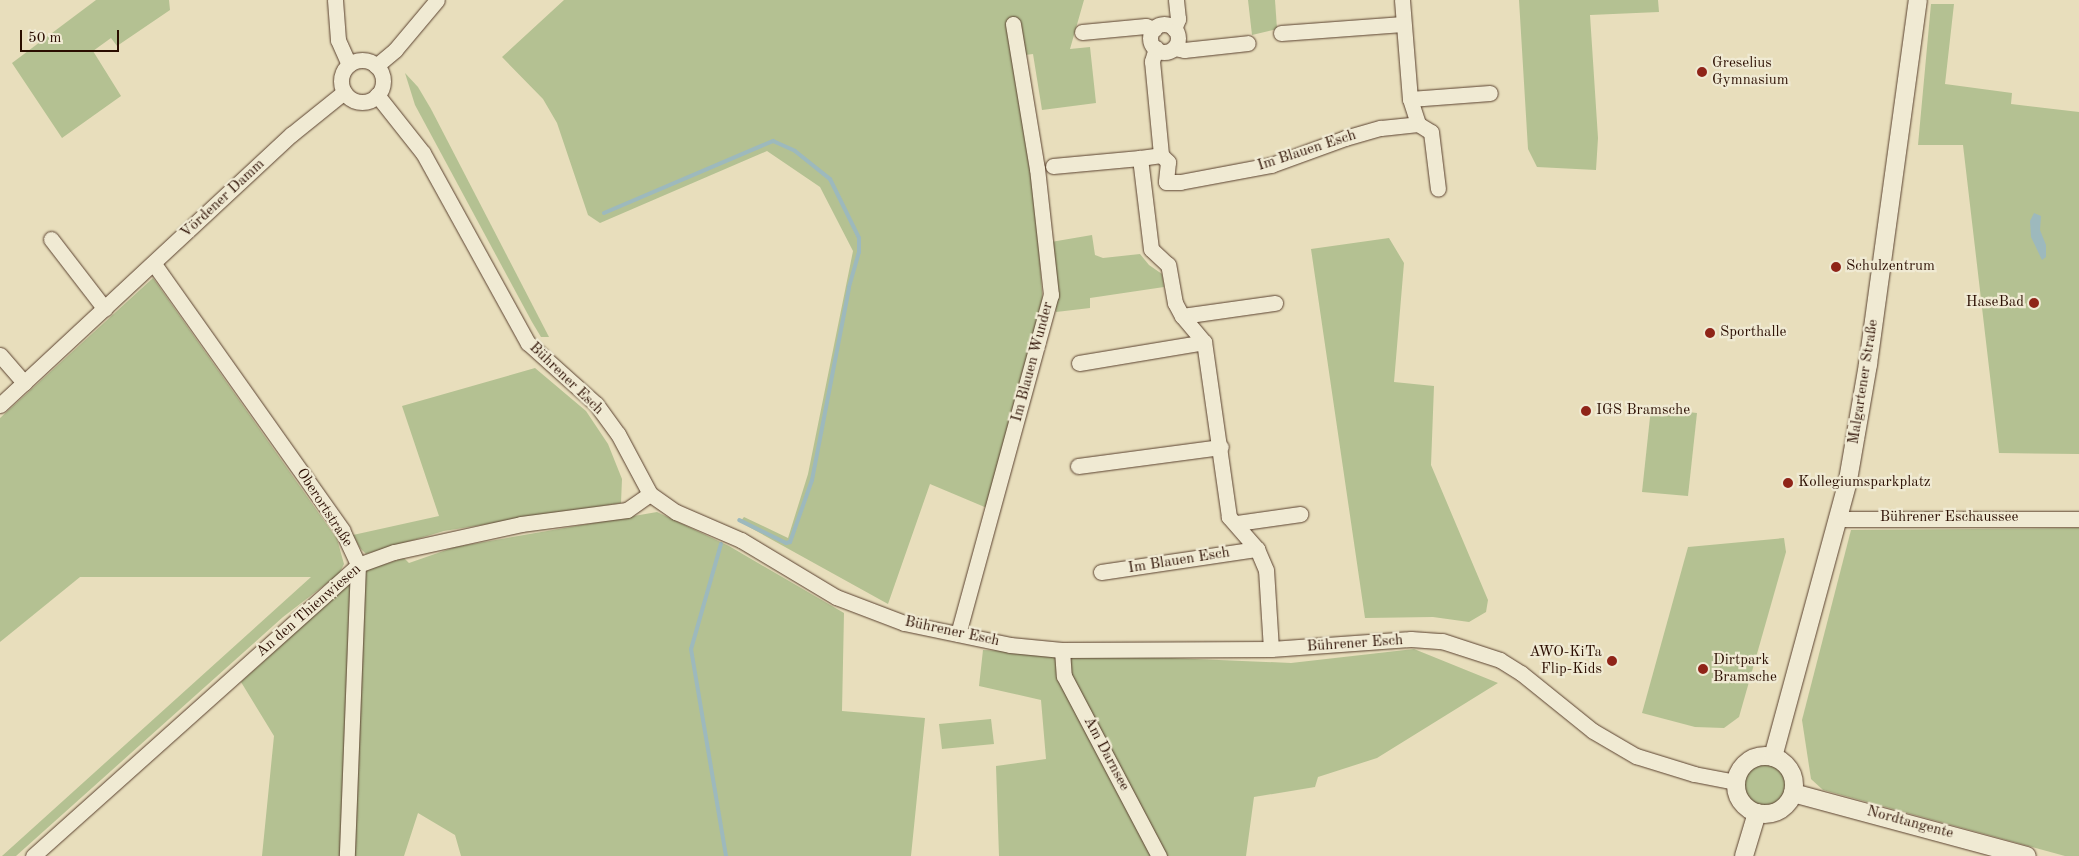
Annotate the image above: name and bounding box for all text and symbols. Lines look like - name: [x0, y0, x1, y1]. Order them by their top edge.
- scale bar: [22, 20, 121, 52]
- text: 50 m: [28, 31, 62, 46]
- place label: Greselius Gymnasium: [1712, 54, 1789, 89]
- marker: Greselius Gymnasium: [1696, 66, 1708, 78]
- street label: Im Blauen Esch: [1255, 127, 1359, 175]
- street label: Vördener Damm: [177, 156, 269, 242]
- place label: Schulzentrum: [1846, 258, 1935, 276]
- marker: Schulzentrum: [1830, 261, 1842, 273]
- place label: HaseBad: [1966, 294, 2024, 312]
- marker: HaseBad: [2028, 297, 2040, 309]
- street label: Im Blauen Wunder: [1008, 300, 1058, 424]
- street label: Malgartener Straße: [1845, 318, 1883, 446]
- place label: Sporthalle: [1720, 324, 1786, 342]
- marker: Sporthalle: [1704, 327, 1716, 339]
- street label: Bührener Esch: [525, 339, 607, 419]
- place label: IGS Bramsche: [1596, 402, 1690, 420]
- marker: IGS Bramsche: [1580, 405, 1592, 417]
- street label: Oberortstraße: [292, 465, 356, 551]
- place label: Kollegiumsparkplatz: [1798, 474, 1931, 492]
- marker: Kollegiumsparkplatz: [1782, 477, 1794, 489]
- street label: Bührener Eschaussee: [1880, 509, 2018, 527]
- street label: Im Blauen Esch: [1127, 544, 1231, 578]
- street label: An den Thienwiesen: [253, 561, 365, 661]
- street label: Bührener Esch: [903, 613, 1001, 651]
- street label: Bührener Esch: [1306, 632, 1404, 656]
- place label: AWO-KiTa Flip-Kids: [1529, 643, 1602, 678]
- place label: Dirtpark Bramsche: [1713, 651, 1777, 686]
- marker: AWO-KiTa Flip-Kids: [1606, 655, 1618, 667]
- marker: Dirtpark Bramsche: [1697, 663, 1709, 675]
- street label: Am Darnsee: [1079, 714, 1133, 794]
- street label: Nordtangente: [1865, 803, 1955, 843]

